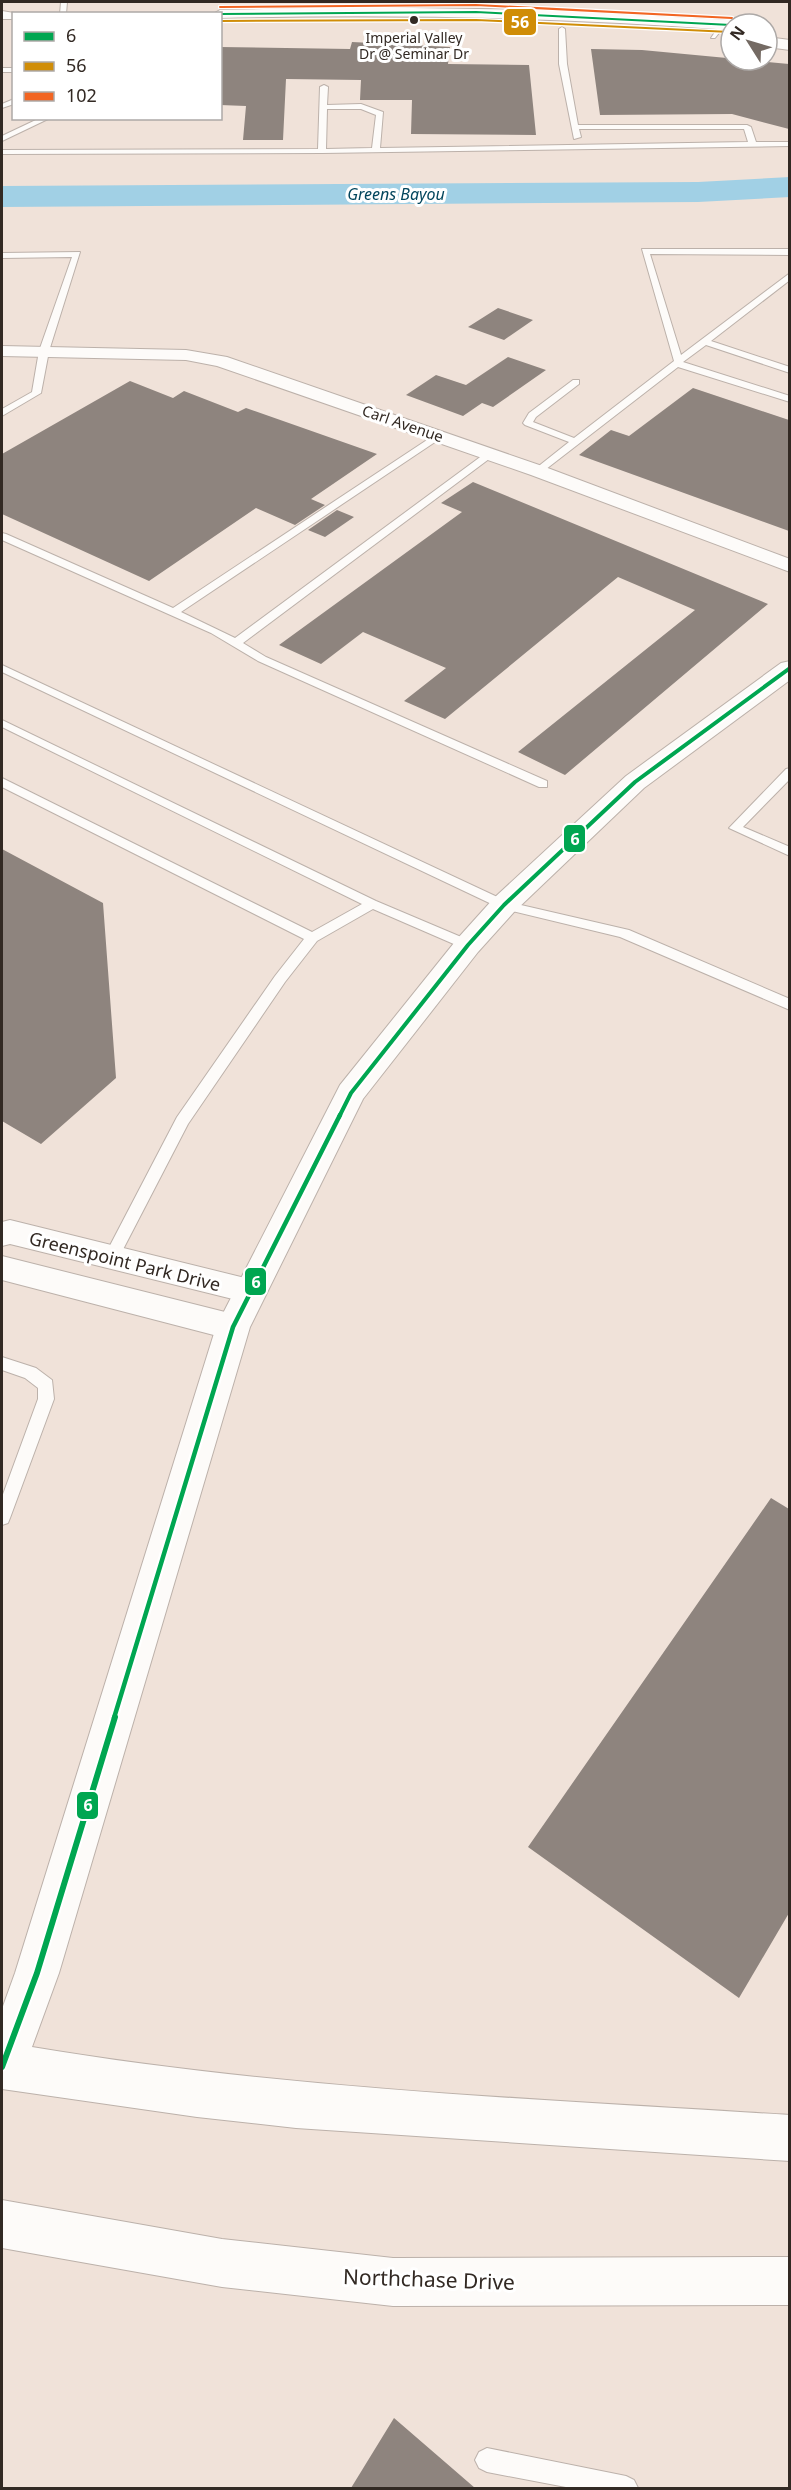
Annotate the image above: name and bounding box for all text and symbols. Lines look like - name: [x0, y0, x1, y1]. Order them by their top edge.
- line badge: 56: [503, 8, 537, 36]
- text: 56: [511, 11, 529, 33]
- legend: [12, 12, 222, 120]
- north arrow: [719, 12, 779, 72]
- marker: Imperial Valley Dr @ Seminar Dr: [408, 14, 420, 26]
- text: N: [724, 21, 750, 45]
- text: 6: [66, 23, 76, 47]
- place label: Imperial Valley Dr @ Seminar Dr: [359, 28, 469, 63]
- text: 56: [66, 53, 87, 77]
- text: 102: [66, 83, 97, 107]
- water label: Greens Bayou: [347, 183, 445, 205]
- street label: Carl Avenue: [360, 400, 446, 446]
- line badge: 6: [563, 824, 586, 853]
- text: 6: [570, 828, 580, 850]
- street label: Greenspoint Park Drive: [27, 1226, 223, 1296]
- line badge: 6: [244, 1267, 267, 1296]
- text: 6: [251, 1271, 261, 1293]
- line badge: 6: [76, 1791, 99, 1820]
- text: 6: [83, 1794, 93, 1816]
- street label: Northchase Drive: [343, 2262, 515, 2296]

